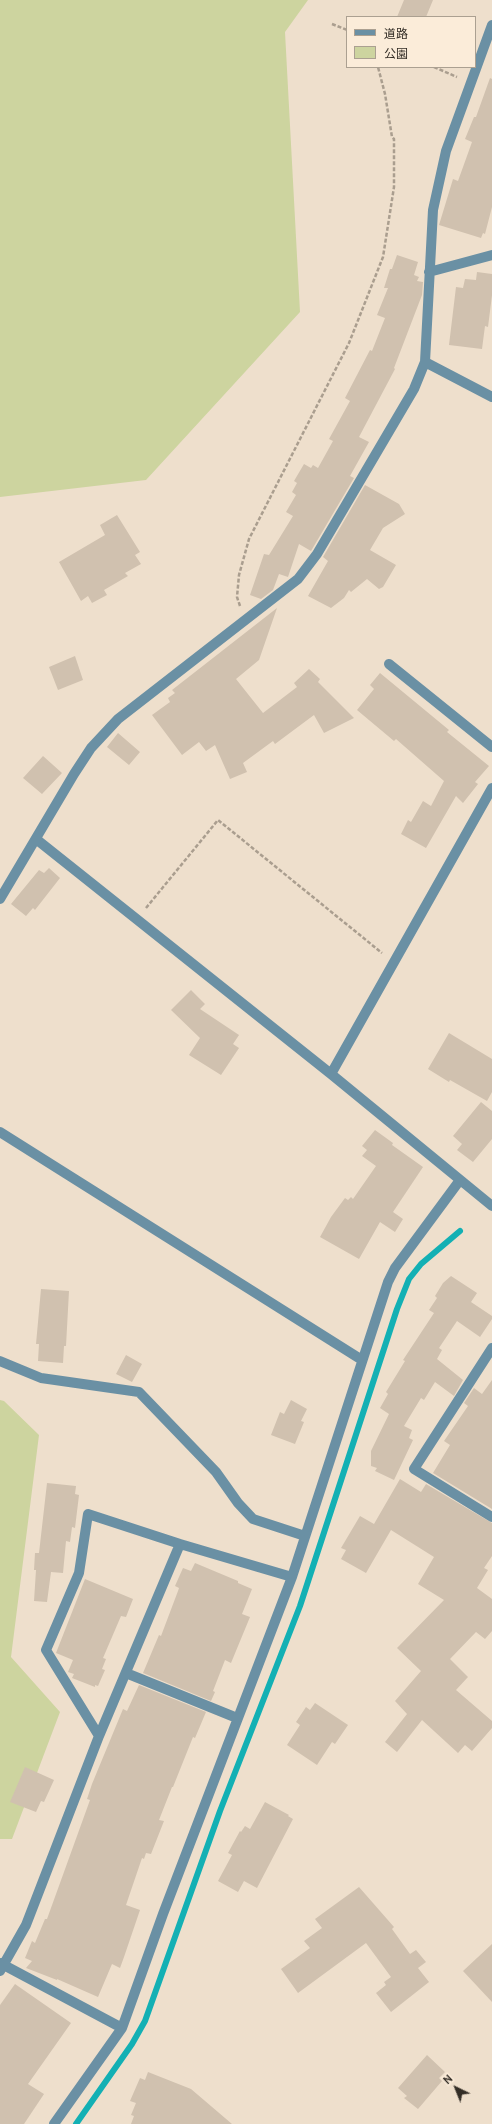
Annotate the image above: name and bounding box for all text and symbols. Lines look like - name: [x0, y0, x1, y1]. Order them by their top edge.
- legend: [346, 16, 476, 68]
- text: 道路: [384, 26, 408, 41]
- text: 公園: [384, 46, 408, 61]
- north arrow: [436, 2068, 476, 2108]
- text: N: [440, 2071, 455, 2087]

